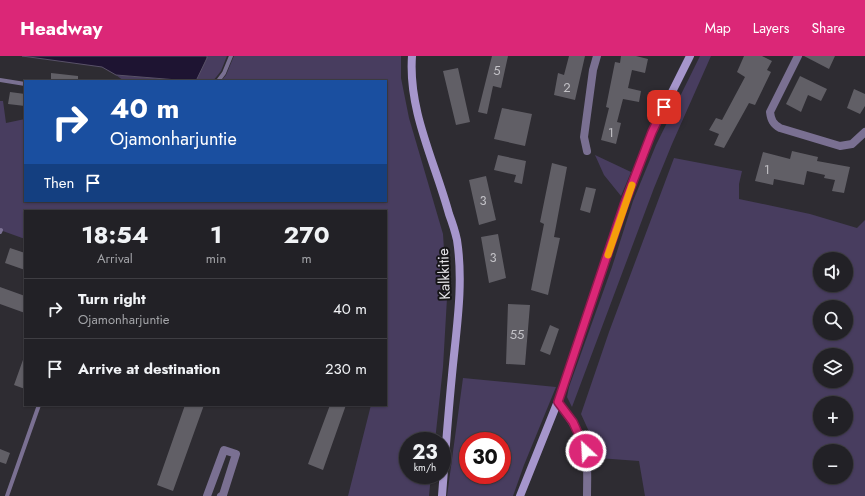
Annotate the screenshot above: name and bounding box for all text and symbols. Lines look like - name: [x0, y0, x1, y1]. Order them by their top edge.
- text: Headway: [20, 15, 102, 42]
- text: Map: [705, 18, 731, 38]
- text: Layers: [753, 18, 789, 38]
- text: Share: [811, 18, 845, 38]
- house number: 5: [493, 61, 501, 80]
- house number: 2: [563, 78, 571, 97]
- text: 40 m: [110, 88, 179, 129]
- pin: [647, 90, 681, 124]
- icon: right: [44, 96, 96, 148]
- icon: arrive: [653, 96, 675, 118]
- house number: 1: [608, 123, 614, 142]
- text: Ojamonharjuntie: [110, 126, 237, 152]
- house number: 1: [764, 160, 770, 179]
- text: Then: [44, 172, 74, 194]
- icon: arrive: [82, 172, 104, 194]
- house number: 3: [479, 191, 487, 210]
- text: 18:54: [81, 217, 149, 252]
- text: 1: [210, 217, 222, 252]
- text: 270: [284, 217, 330, 252]
- street label: Kalkkitie: [432, 248, 456, 300]
- house number: 3: [489, 248, 497, 267]
- text: Arrival: [97, 249, 133, 268]
- text: min: [206, 249, 226, 268]
- text: m: [302, 249, 312, 268]
- map controls: [813, 252, 853, 484]
- button: sound: [813, 252, 853, 292]
- text: Turn right: [78, 288, 146, 310]
- icon: right: [44, 298, 66, 320]
- text: 40 m: [333, 298, 367, 320]
- button: search: [813, 300, 853, 340]
- text: Ojamonharjuntie: [78, 310, 169, 329]
- house number: 55: [510, 325, 524, 344]
- button: layers: [813, 348, 853, 388]
- icon: arrive: [44, 358, 66, 380]
- text: Arrive at destination: [78, 358, 220, 380]
- text: 230 m: [325, 358, 367, 380]
- button: +: [813, 396, 853, 436]
- position arrow: [565, 430, 607, 472]
- speed limit sign: 30: [459, 432, 511, 484]
- text: 23: [412, 438, 438, 467]
- button: −: [813, 444, 853, 484]
- text: km/h: [414, 460, 436, 475]

